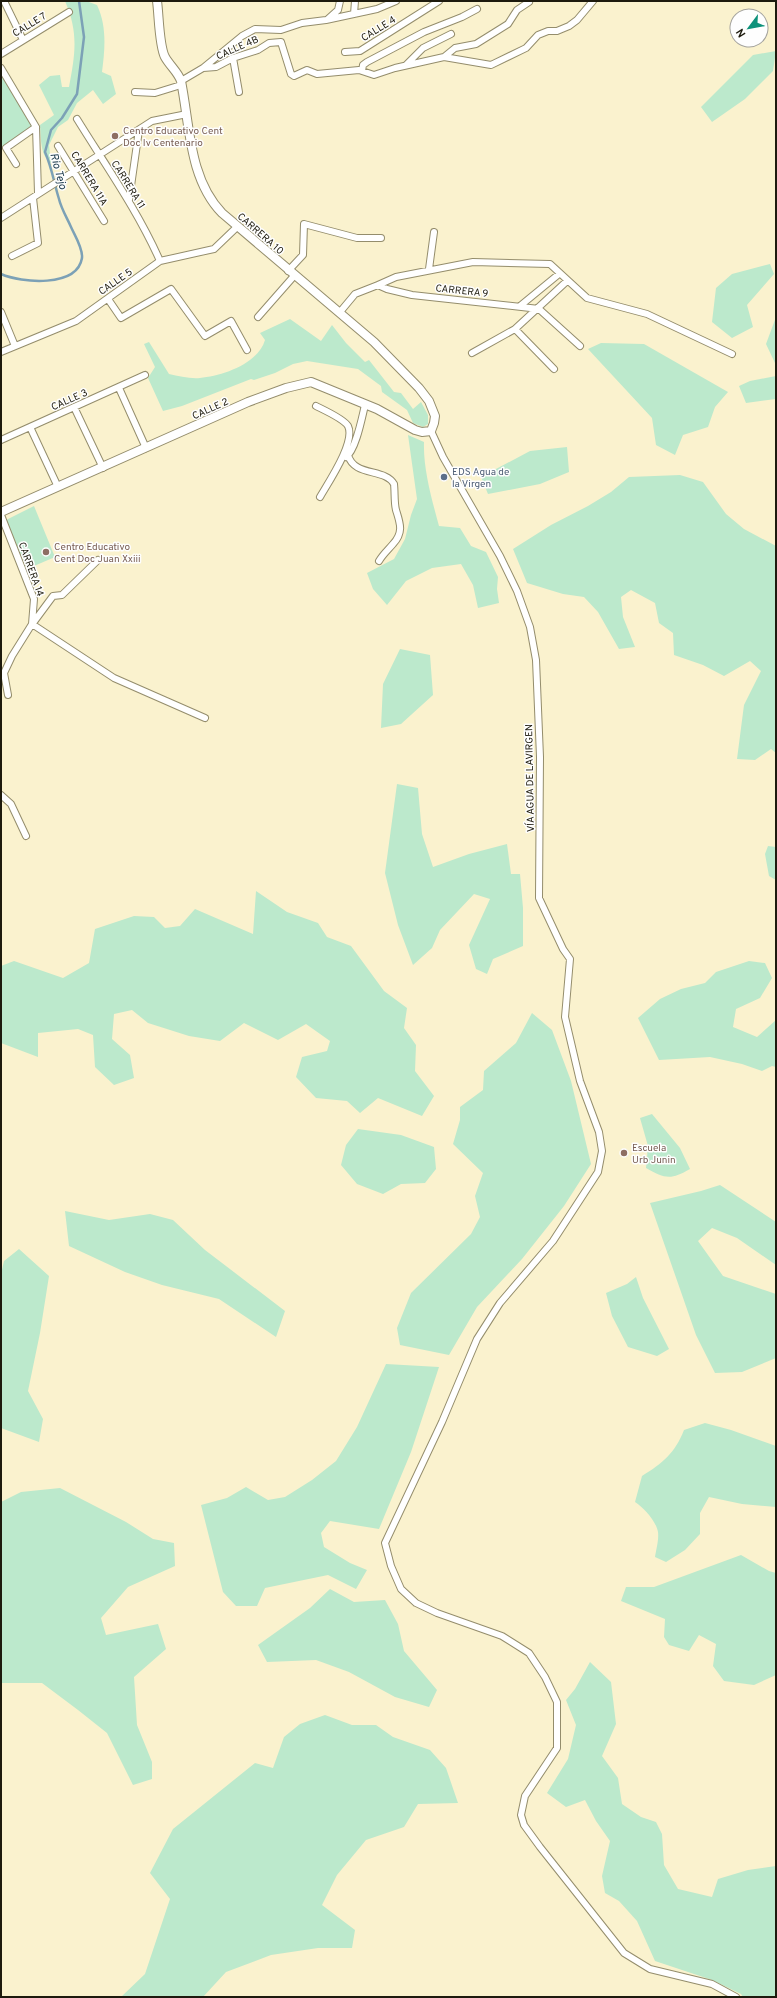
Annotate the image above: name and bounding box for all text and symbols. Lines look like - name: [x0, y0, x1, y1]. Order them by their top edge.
- north arrow: [729, 8, 769, 48]
- street label: CALLE 7: [10, 10, 49, 40]
- street label: CALLE 4: [359, 14, 399, 45]
- text: N: [733, 26, 749, 40]
- street label: CALLE 4B: [214, 33, 261, 63]
- place label: Centro Educativo Cent Doc Iv Centenario: [123, 125, 223, 150]
- marker: Centro Educativo Cent Doc Iv Centenario: [110, 131, 120, 141]
- street label: CARRERA 11A: [67, 149, 110, 209]
- water label: Rio Tejo: [46, 152, 70, 191]
- street label: CARRERA 11: [108, 158, 148, 211]
- street label: CARRERA 10: [234, 210, 286, 258]
- street label: CALLE 5: [96, 266, 135, 299]
- street label: CARRERA 9: [435, 282, 489, 301]
- street label: CALLE 3: [49, 387, 90, 414]
- street label: CALLE 2: [190, 396, 231, 423]
- place label: EDS Agua de la Virgen: [452, 466, 509, 491]
- marker: EDS Agua de la Virgen: [439, 472, 449, 482]
- street label: CARRERA 14: [15, 541, 46, 599]
- place label: Centro Educativo Cent Doc Juan Xxiii: [54, 541, 141, 566]
- marker: Centro Educativo Cent Doc Juan Xxiii: [41, 547, 51, 557]
- street label: VÍA AGUA DE LAVIRGEN: [523, 724, 538, 832]
- place label: Escuela Urb Junin: [632, 1142, 676, 1167]
- marker: Escuela Urb Junin: [619, 1148, 629, 1158]

